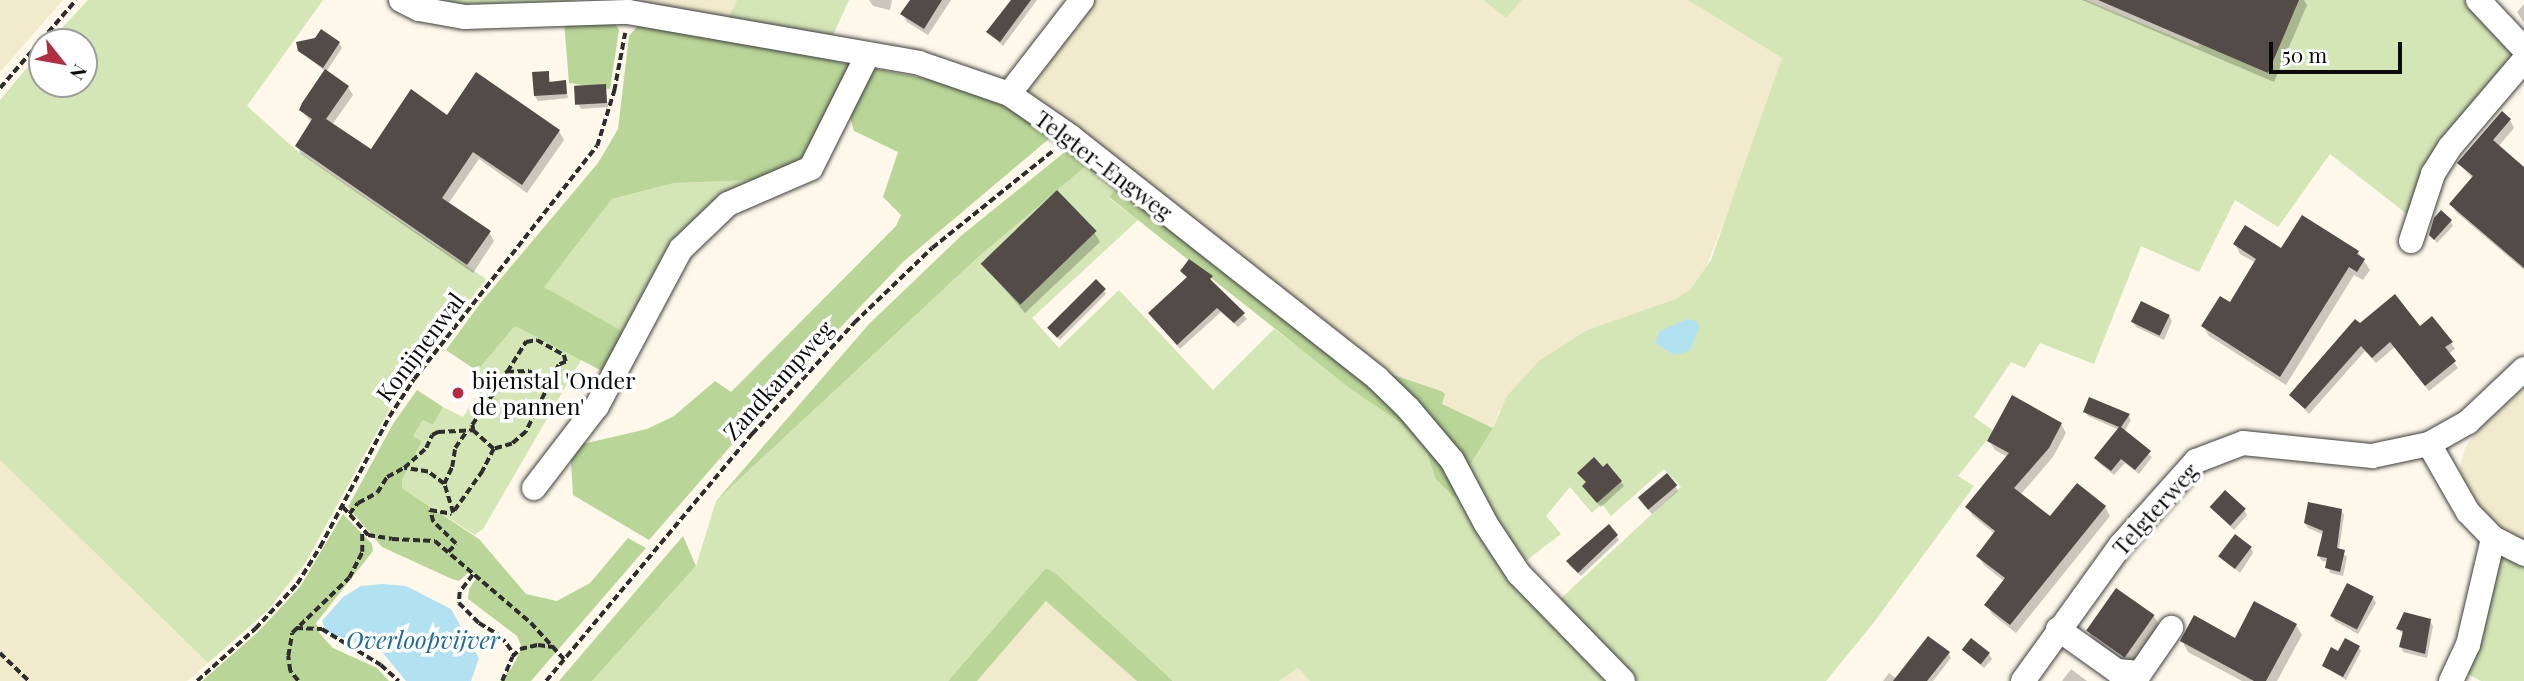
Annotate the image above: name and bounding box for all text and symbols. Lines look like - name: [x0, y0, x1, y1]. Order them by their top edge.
- north arrow: [28, 28, 98, 98]
- scale bar: [2272, 28, 2405, 72]
- text: 50 m: [2282, 40, 2327, 68]
- text: N: [65, 60, 94, 85]
- street label: Telgter-Engweg: [1030, 104, 1178, 226]
- street label: Konijnenwal: [370, 287, 470, 407]
- street label: Zandkampweg: [717, 315, 839, 445]
- place label: bijenstal 'Onder de pannen': [472, 366, 636, 420]
- marker: bijenstal 'Onder de pannen': [450, 385, 466, 401]
- street label: Telgterweg: [2106, 457, 2204, 561]
- water label: Overloopvijver: [346, 626, 500, 654]

